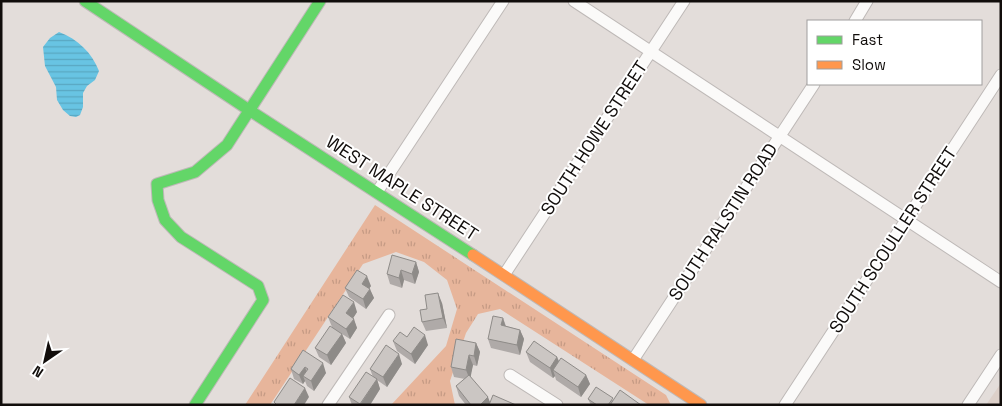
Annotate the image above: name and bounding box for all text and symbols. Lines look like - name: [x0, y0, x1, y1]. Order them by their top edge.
- legend: [807, 20, 982, 85]
- text: Fast: [852, 30, 883, 49]
- text: Slow: [852, 55, 886, 74]
- street label: SOUTH HOWE STREET: [535, 56, 652, 219]
- street label: WEST MAPLE STREET: [322, 130, 483, 246]
- street label: SOUTH RALSTIN ROAD: [663, 139, 782, 305]
- street label: SOUTH SCOULLER STREET: [824, 142, 962, 337]
- north arrow: [20, 336, 70, 386]
- text: N: [29, 362, 47, 382]

